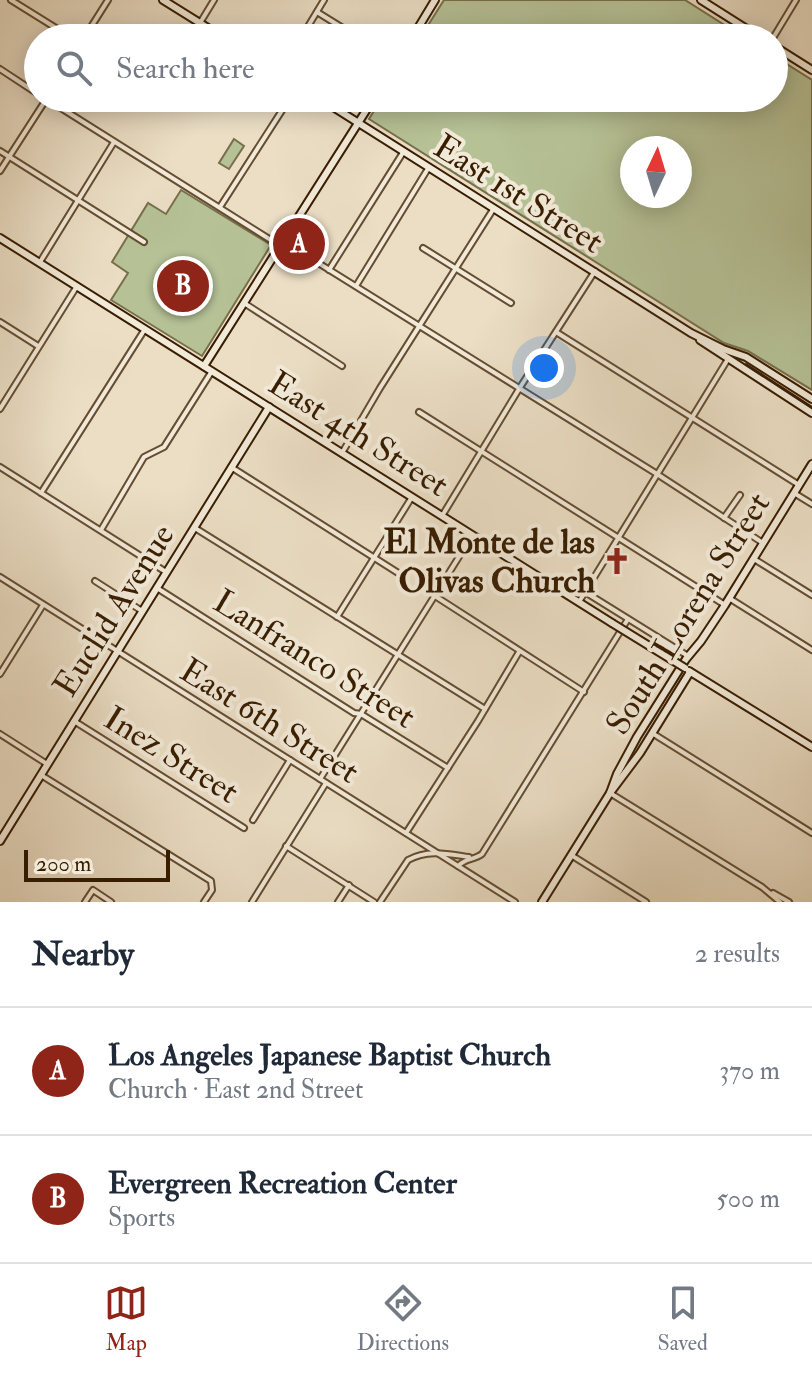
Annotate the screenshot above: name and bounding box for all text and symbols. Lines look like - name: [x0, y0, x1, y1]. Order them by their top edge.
- search box: [24, 24, 788, 112]
- icon: search: [52, 46, 96, 90]
- text: Search here: [116, 50, 255, 87]
- street label: East 1st Street: [425, 125, 611, 263]
- north arrow: [620, 136, 692, 208]
- pin: A: [273, 214, 325, 274]
- pin: B: [157, 256, 209, 316]
- your location: [524, 348, 564, 388]
- street label: East 4th Street: [260, 362, 456, 507]
- street label: South Lorena Street: [597, 485, 780, 743]
- street label: Euclid Avenue: [44, 516, 184, 705]
- place label: El Monte de las Olivas Church: [384, 521, 595, 603]
- church icon: El Monte de las Olivas Church: [602, 546, 632, 576]
- street label: Lanfranco Street: [205, 580, 423, 739]
- street label: East 6th Street: [172, 649, 367, 793]
- street label: Inez Street: [96, 697, 247, 814]
- scale bar: [24, 846, 170, 882]
- text: 200 m: [36, 850, 91, 878]
- text: Nearby: [32, 933, 134, 976]
- text: 2 results: [695, 938, 780, 970]
- text: Los Angeles Japanese Baptist Church: [108, 1037, 551, 1074]
- text: A: [50, 1055, 66, 1087]
- text: 370 m: [719, 1055, 780, 1087]
- text: Church · East 2nd Street: [108, 1074, 363, 1106]
- text: Evergreen Recreation Center: [108, 1165, 457, 1202]
- text: B: [49, 1183, 67, 1215]
- text: 500 m: [716, 1183, 780, 1215]
- text: Sports: [108, 1202, 175, 1234]
- tab: Map: [104, 1281, 148, 1357]
- tab: Directions: [357, 1281, 449, 1357]
- tab: Saved: [658, 1281, 708, 1357]

